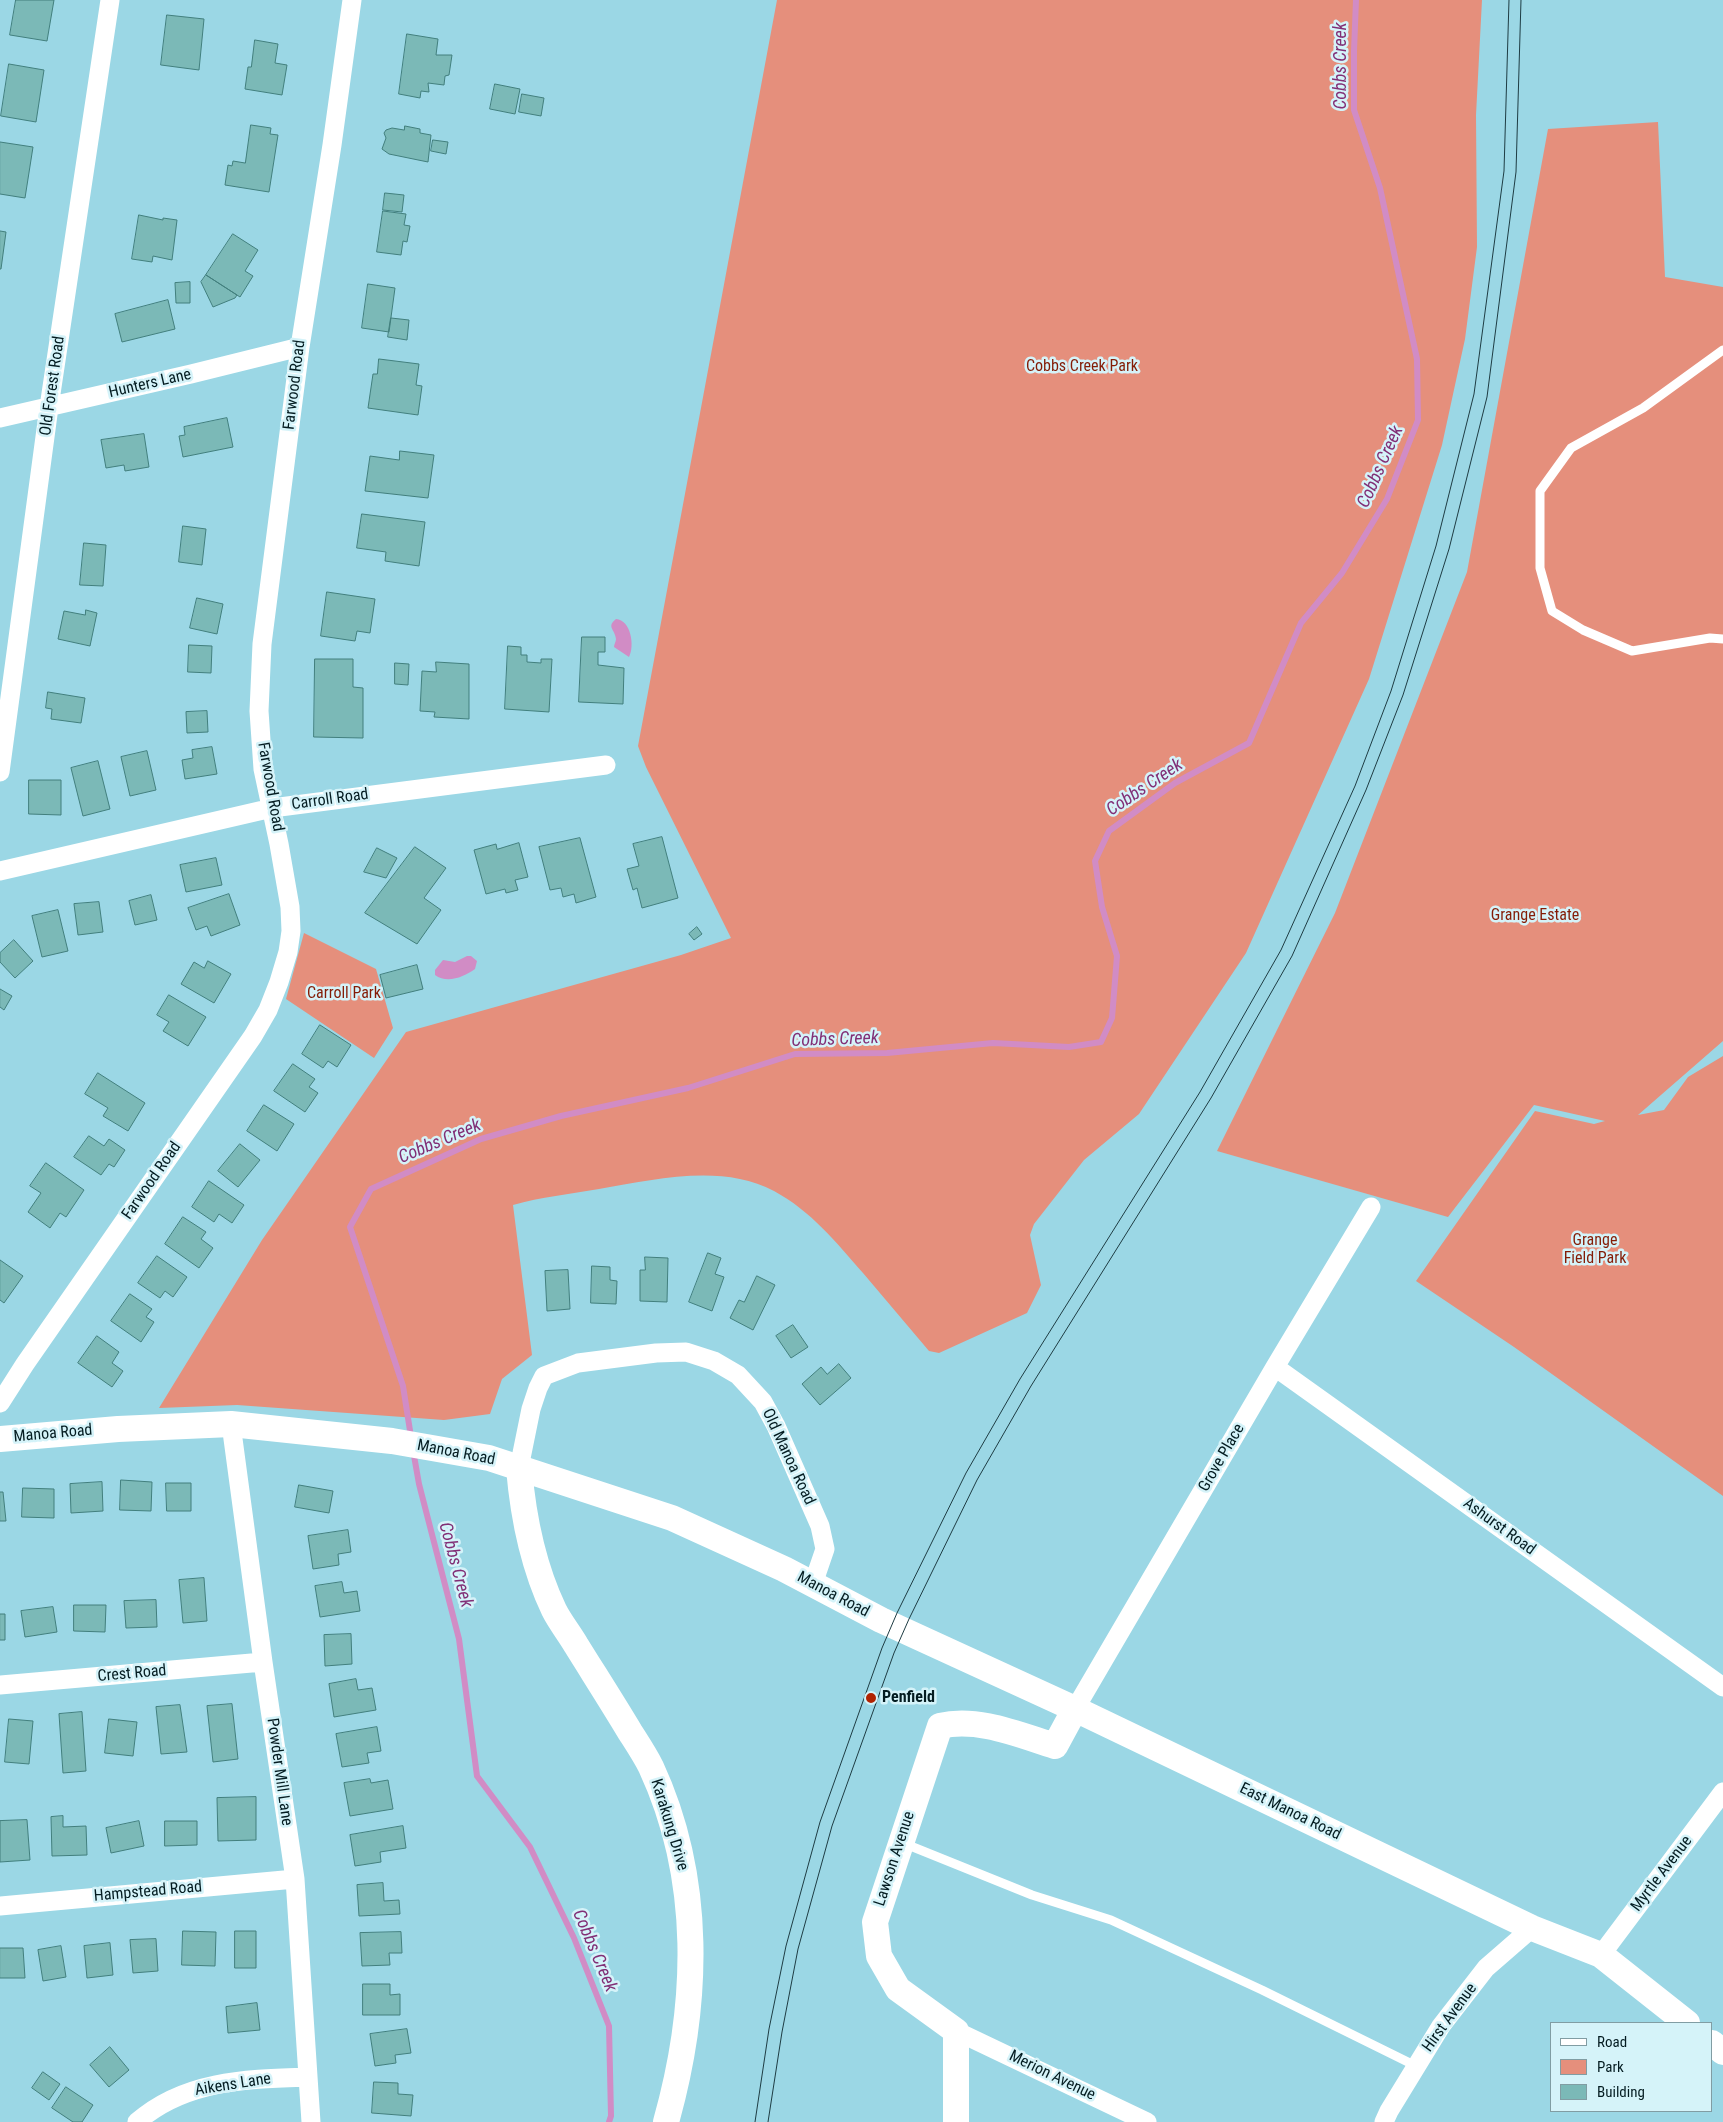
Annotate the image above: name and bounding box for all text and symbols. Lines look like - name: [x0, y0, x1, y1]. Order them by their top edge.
- water label: Cobbs Creek: [1330, 22, 1352, 110]
- street label: Old Forest Road: [36, 335, 70, 437]
- street label: Farwood Road: [280, 339, 310, 431]
- park label: Cobbs Creek Park: [1026, 357, 1138, 377]
- street label: Hunters Lane: [107, 365, 193, 403]
- water label: Cobbs Creek: [1353, 423, 1409, 511]
- street label: Farwood Road: [253, 741, 287, 833]
- water label: Cobbs Creek: [1103, 755, 1187, 821]
- street label: Carroll Road: [290, 785, 370, 815]
- park label: Grange Estate: [1491, 906, 1579, 926]
- park label: Carroll Park: [307, 984, 381, 1004]
- water label: Cobbs Creek: [791, 1028, 879, 1052]
- water label: Cobbs Creek: [396, 1115, 484, 1169]
- street label: Farwood Road: [118, 1139, 186, 1223]
- park label: Grange Field Park: [1564, 1231, 1626, 1269]
- street label: Old Manoa Road: [757, 1406, 819, 1508]
- street label: Manoa Road: [13, 1421, 93, 1447]
- street label: Grove Place: [1195, 1421, 1249, 1495]
- street label: Manoa Road: [415, 1436, 497, 1470]
- street label: Ashurst Road: [1459, 1494, 1539, 1560]
- water label: Cobbs Creek: [433, 1520, 477, 1610]
- street label: Manoa Road: [794, 1568, 872, 1622]
- street label: Crest Road: [97, 1661, 167, 1687]
- place label: Penfield: [882, 1688, 935, 1708]
- marker: Penfield: [864, 1691, 878, 1705]
- street label: Powder Mill Lane: [262, 1717, 296, 1827]
- street label: Karakung Drive: [646, 1777, 692, 1873]
- street label: East Manoa Road: [1236, 1779, 1344, 1845]
- street label: Lawson Avenue: [871, 1809, 919, 1909]
- street label: Myrtle Avenue: [1627, 1832, 1697, 1916]
- street label: Hampstead Road: [93, 1878, 203, 1906]
- water label: Cobbs Creek: [567, 1907, 621, 1995]
- street label: Hirst Avenue: [1419, 1980, 1481, 2056]
- legend: [1550, 2022, 1713, 2112]
- text: Road: [1597, 2033, 1627, 2051]
- street label: Merion Avenue: [1006, 2047, 1098, 2105]
- text: Park: [1597, 2058, 1624, 2076]
- street label: Aikens Lane: [194, 2070, 272, 2100]
- text: Building: [1597, 2083, 1645, 2101]

